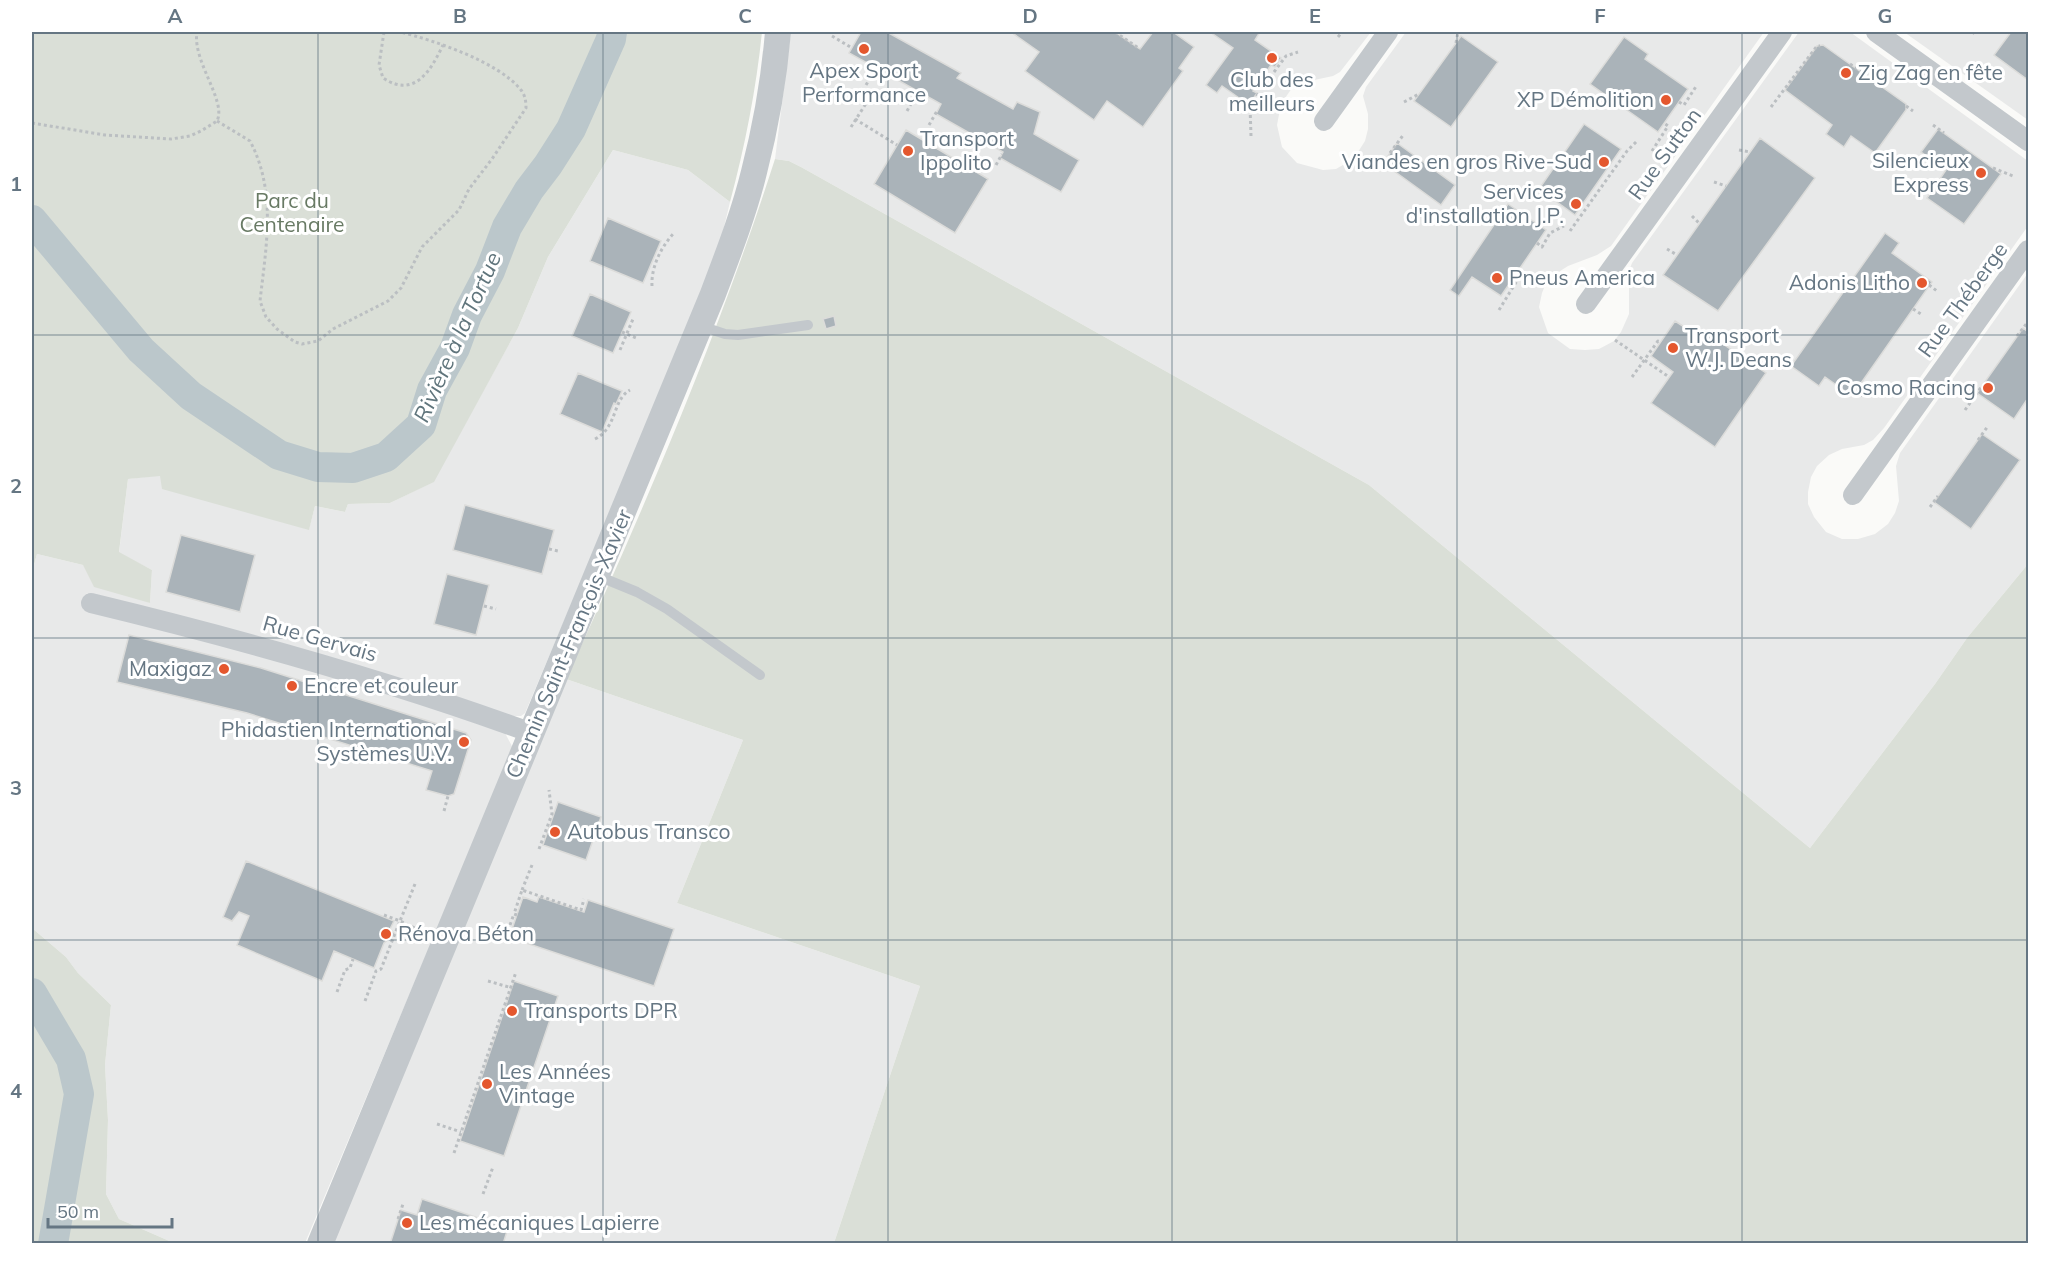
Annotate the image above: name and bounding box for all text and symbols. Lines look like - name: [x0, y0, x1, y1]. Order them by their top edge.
- text: A: [168, 3, 183, 28]
- text: B: [453, 3, 467, 28]
- text: C: [738, 3, 752, 28]
- text: D: [1022, 3, 1038, 28]
- text: E: [1309, 3, 1321, 28]
- text: F: [1594, 3, 1606, 28]
- text: G: [1878, 3, 1892, 28]
- marker: Apex Sport Performance: [857, 42, 871, 56]
- marker: Club des meilleurs: [1265, 51, 1279, 65]
- place label: Apex Sport Performance: [802, 57, 926, 107]
- place label: Zig Zag en fête: [1858, 59, 2003, 85]
- place label: Club des meilleurs: [1229, 66, 1315, 116]
- marker: Zig Zag en fête: [1839, 66, 1853, 80]
- place label: XP Démolition: [1517, 86, 1654, 112]
- marker: XP Démolition: [1659, 93, 1673, 107]
- street label: Rue Sutton: [1622, 102, 1706, 204]
- place label: Transport Ippolito: [920, 125, 1014, 175]
- marker: Transport Ippolito: [901, 144, 915, 158]
- place label: Silencieux Express: [1872, 147, 1969, 197]
- place label: Viandes en gros Rive-Sud: [1342, 148, 1592, 174]
- marker: Viandes en gros Rive-Sud: [1597, 155, 1611, 169]
- marker: Silencieux Express: [1974, 166, 1988, 180]
- text: 1: [10, 171, 22, 196]
- place label: Services d'installation J.P.: [1406, 178, 1564, 228]
- park label: Parc du Centenaire: [240, 187, 344, 237]
- marker: Services d'installation J.P.: [1569, 197, 1583, 211]
- street label: Rue Théberge: [1912, 237, 2013, 362]
- water label: Rivière à la Tortue: [407, 248, 507, 426]
- place label: Pneus America: [1509, 264, 1655, 290]
- place label: Adonis Litho: [1789, 269, 1910, 295]
- marker: Pneus America: [1490, 271, 1504, 285]
- marker: Adonis Litho: [1915, 276, 1929, 290]
- place label: Transport W.J. Deans: [1685, 322, 1792, 372]
- marker: Transport W.J. Deans: [1666, 341, 1680, 355]
- place label: Cosmo Racing: [1837, 374, 1976, 400]
- marker: Cosmo Racing: [1981, 381, 1995, 395]
- text: 2: [10, 473, 22, 498]
- street label: Chemin Saint-François-Xavier: [499, 505, 637, 782]
- street label: Rue Gervais: [260, 609, 380, 667]
- place label: Maxigaz: [129, 655, 212, 681]
- marker: Maxigaz: [217, 662, 231, 676]
- place label: Encre et couleur: [304, 672, 459, 698]
- marker: Encre et couleur: [285, 679, 299, 693]
- place label: Phidastien International Systèmes U.V.: [221, 716, 452, 766]
- marker: Phidastien International Systèmes U.V.: [457, 735, 471, 749]
- text: 3: [10, 775, 22, 800]
- place label: Autobus Transco: [567, 818, 731, 844]
- marker: Autobus Transco: [548, 825, 562, 839]
- place label: Rénova Béton: [398, 920, 534, 946]
- marker: Rénova Béton: [379, 927, 393, 941]
- place label: Transports DPR: [524, 997, 678, 1023]
- marker: Transports DPR: [505, 1004, 519, 1018]
- place label: Les Années Vintage: [499, 1058, 611, 1108]
- marker: Les Années Vintage: [480, 1077, 494, 1091]
- text: 4: [10, 1078, 22, 1103]
- scale bar: [48, 1191, 172, 1229]
- text: 50 m: [57, 1200, 99, 1223]
- place label: Les mécaniques Lapierre: [419, 1209, 659, 1235]
- marker: Les mécaniques Lapierre: [400, 1216, 414, 1230]

